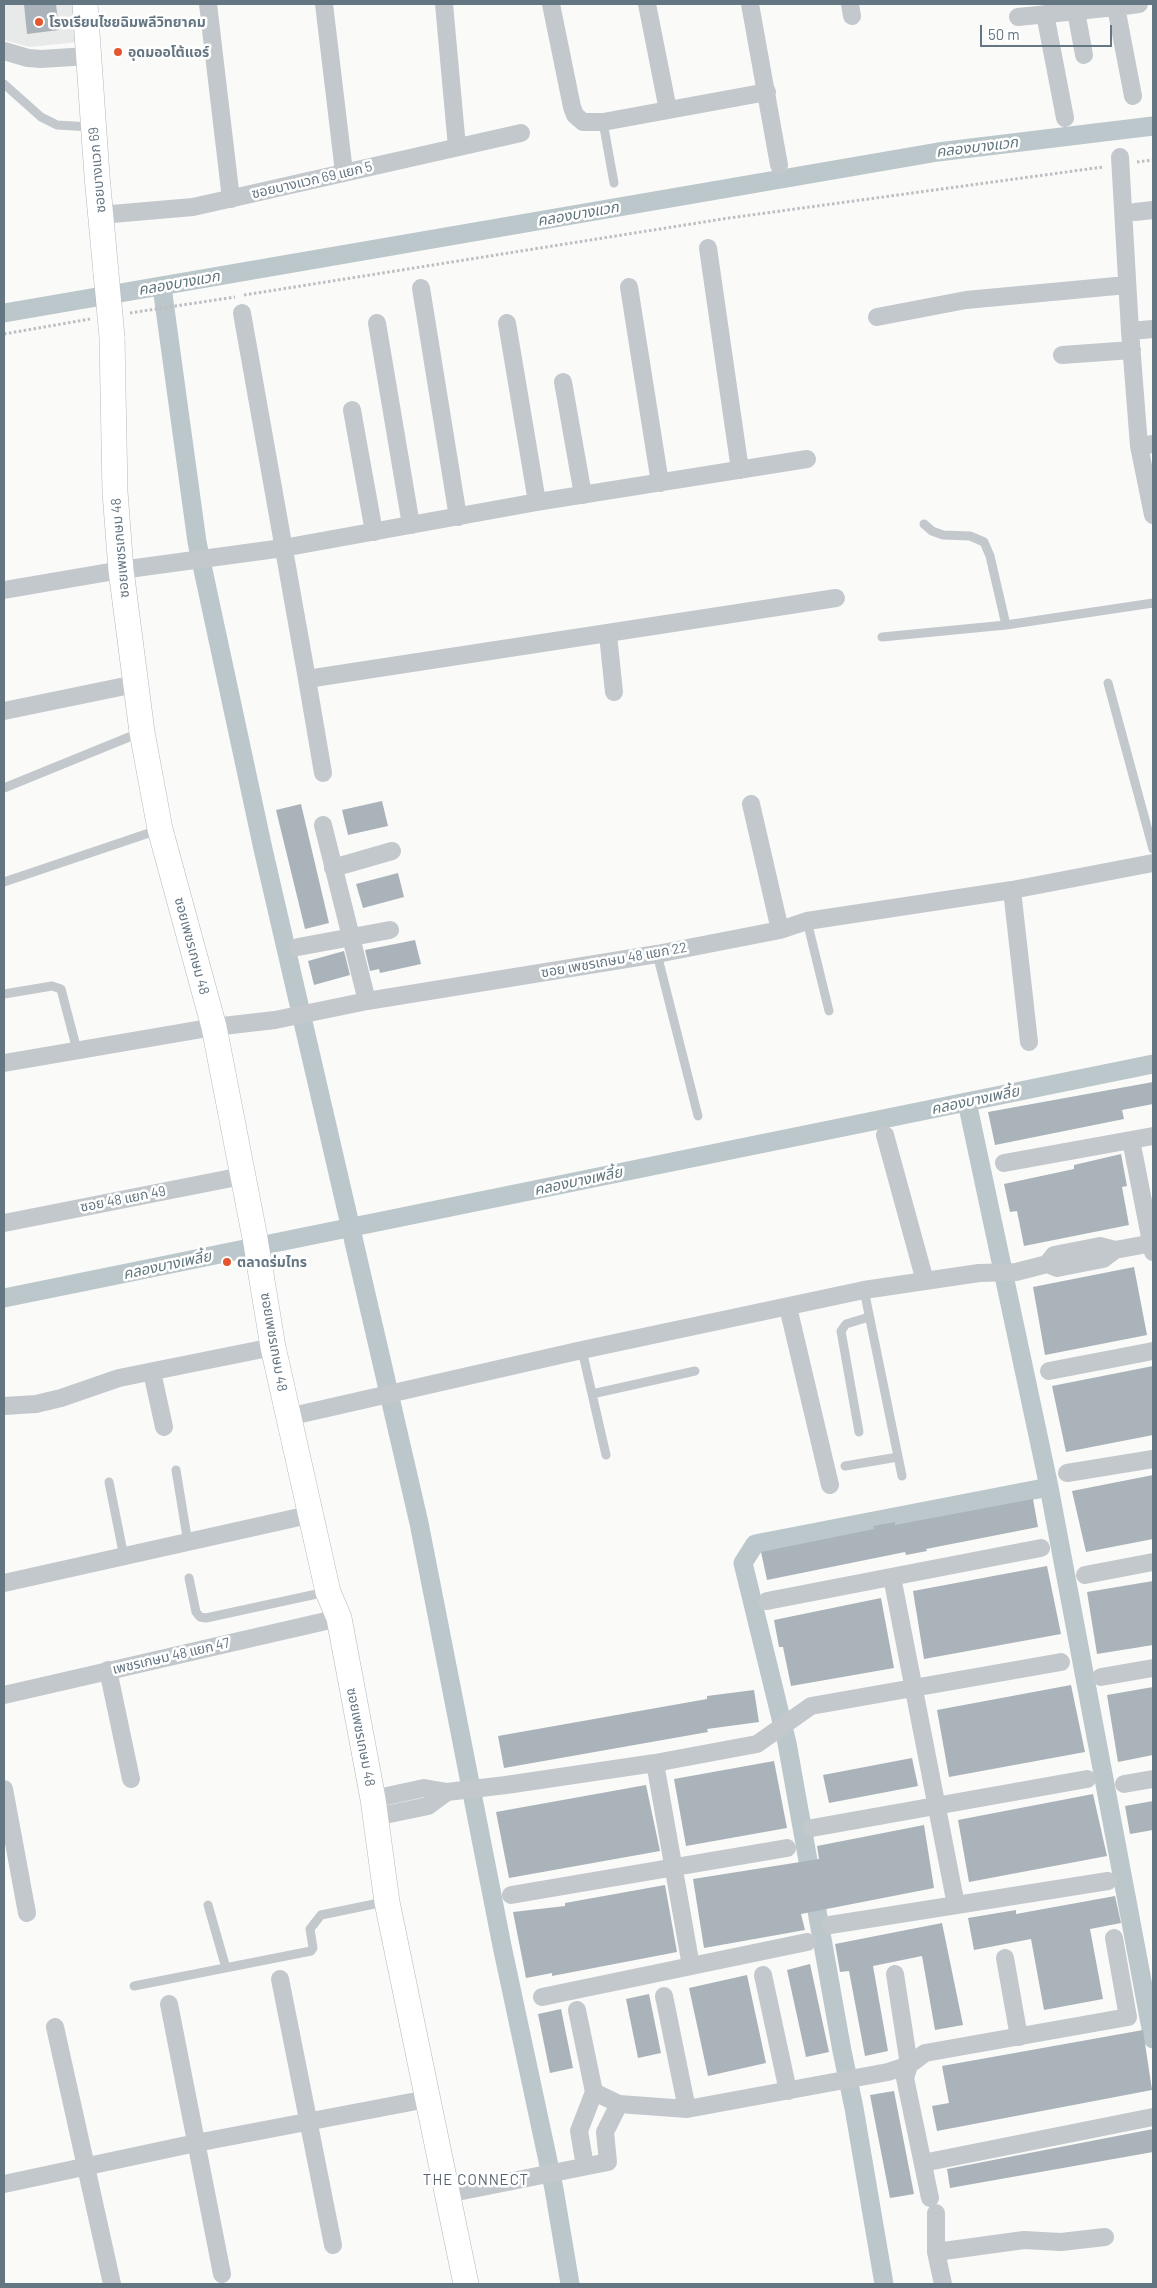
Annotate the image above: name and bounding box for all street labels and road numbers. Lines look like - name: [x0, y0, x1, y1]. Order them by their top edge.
- street label: ซอยบางแวก 69: [85, 126, 109, 214]
- street label: ซอยบางแวก 69 แยก 5: [250, 158, 374, 202]
- street label: ซอยเพชรเกษม 48: [107, 497, 133, 599]
- street label: ซอยเพชรเกษม 48: [171, 895, 213, 997]
- street label: ซอย เพชรเกษม 48 แยก 22: [540, 939, 688, 981]
- street label: ซอย 48 แยก 49: [79, 1182, 167, 1216]
- street label: ซอยเพชรเกษม 48: [257, 1291, 291, 1393]
- street label: เพชรเกษม 48 แยก 47: [111, 1634, 231, 1678]
- street label: ซอยเพชรเกษม 48: [343, 1686, 379, 1788]

